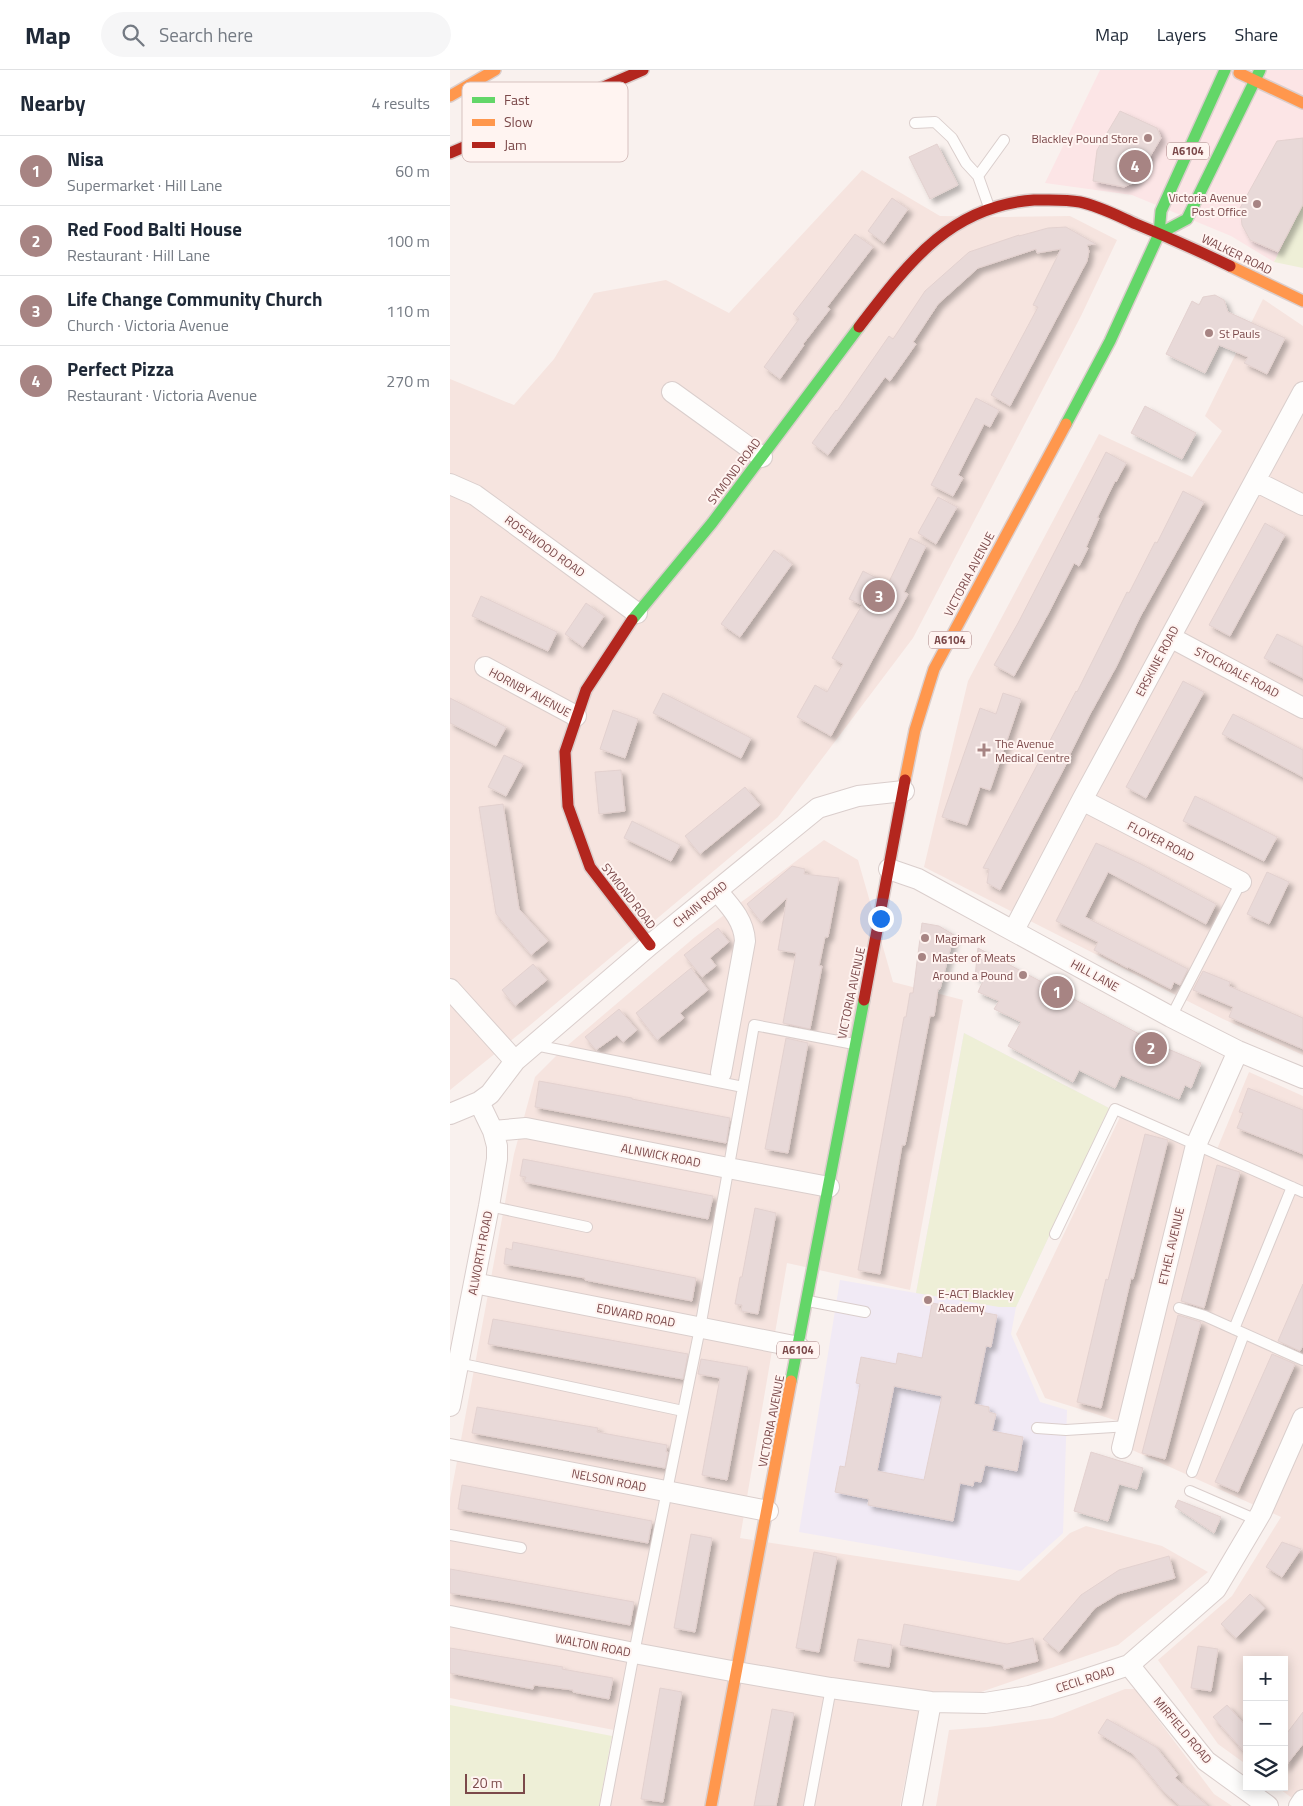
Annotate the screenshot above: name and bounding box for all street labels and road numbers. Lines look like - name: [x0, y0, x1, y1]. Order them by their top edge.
- road number: A6104: [1167, 142, 1209, 160]
- street label: WALKER ROAD: [1198, 229, 1276, 279]
- street label: SYMOND ROAD: [703, 433, 766, 508]
- street label: ROSEWOOD ROAD: [501, 510, 589, 582]
- street label: VICTORIA AVENUE: [939, 528, 1000, 620]
- street label: ERSKINE ROAD: [1130, 622, 1184, 700]
- road number: A6104: [929, 632, 971, 648]
- street label: STOCKDALE ROAD: [1191, 642, 1283, 702]
- street label: HORNBY AVENUE: [486, 662, 575, 722]
- street label: FLOYER ROAD: [1124, 816, 1198, 866]
- street label: SYMOND ROAD: [597, 859, 661, 933]
- street label: CHAIN ROAD: [669, 876, 732, 932]
- street label: VICTORIA AVENUE: [832, 945, 870, 1041]
- street label: HILL LANE: [1067, 954, 1123, 996]
- street label: ALNWICK ROAD: [620, 1138, 703, 1172]
- street label: ETHEL AVENUE: [1153, 1205, 1189, 1287]
- street label: ALWORTH ROAD: [463, 1209, 498, 1297]
- street label: EDWARD ROAD: [595, 1298, 677, 1332]
- road number: A6104: [777, 1342, 819, 1358]
- street label: VICTORIA AVENUE: [753, 1373, 789, 1469]
- street label: NELSON ROAD: [570, 1463, 648, 1497]
- street label: WALTON ROAD: [553, 1628, 633, 1662]
- street label: CECIL ROAD: [1053, 1660, 1117, 1697]
- street label: MIRFIELD ROAD: [1149, 1692, 1217, 1768]

